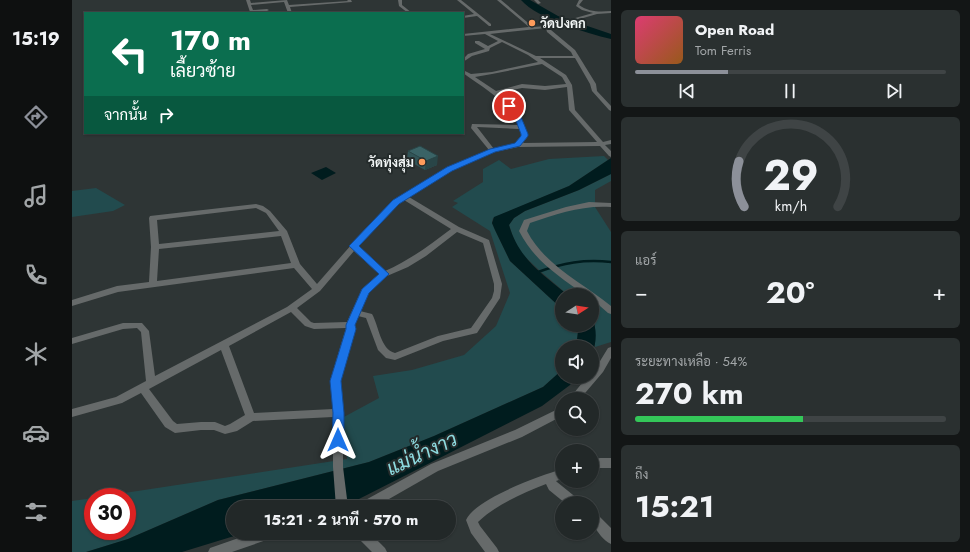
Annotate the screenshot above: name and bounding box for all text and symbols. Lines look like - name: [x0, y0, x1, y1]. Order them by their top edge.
- place label: วัดปงคก: [540, 14, 586, 33]
- marker: วัดปงคก: [527, 18, 537, 28]
- text: Open Road: [695, 19, 774, 41]
- text: 170 m: [170, 20, 251, 61]
- text: 15:19: [12, 26, 60, 52]
- icon: left: [104, 28, 156, 80]
- text: Tom Ferris: [695, 41, 751, 60]
- text: เลี้ยวซ้าย: [170, 58, 236, 84]
- icon: previous: [676, 80, 698, 102]
- icon: pause: [779, 80, 801, 102]
- icon: next: [883, 80, 905, 102]
- pin: [492, 89, 526, 123]
- icon: arrive: [498, 95, 520, 117]
- icon: directions: [22, 103, 50, 131]
- text: จากนั้น: [104, 104, 147, 126]
- icon: right: [155, 104, 177, 126]
- text: 29: [763, 145, 818, 206]
- place label: วัดทุ่งสุ่ม: [368, 153, 414, 173]
- marker: วัดทุ่งสุ่ม: [417, 157, 427, 167]
- icon: music: [22, 182, 50, 210]
- text: km/h: [774, 196, 807, 216]
- text: แอร์: [635, 251, 656, 270]
- icon: phone: [22, 261, 50, 289]
- text: 20°: [766, 271, 814, 314]
- text: −: [635, 276, 648, 308]
- text: +: [932, 276, 946, 308]
- north arrow: [555, 288, 599, 332]
- map controls: [555, 288, 599, 540]
- icon: climate: [22, 340, 50, 368]
- button: sound: [555, 340, 599, 384]
- text: ระยะทางเหลือ · 54%: [635, 352, 747, 371]
- text: 270 km: [635, 372, 744, 415]
- button: search: [555, 392, 599, 436]
- icon: car: [22, 419, 50, 447]
- position arrow: [317, 419, 359, 461]
- water label: แม่น้ำงาว: [380, 421, 462, 483]
- button: +: [555, 444, 599, 488]
- text: ถึง: [635, 465, 648, 484]
- text: 15:21: [635, 485, 714, 528]
- speed limit sign: 30: [84, 488, 136, 540]
- button: −: [555, 496, 599, 540]
- icon: filters: [22, 498, 50, 526]
- text: 15:21 · 2 นาที · 570 m: [264, 509, 418, 531]

